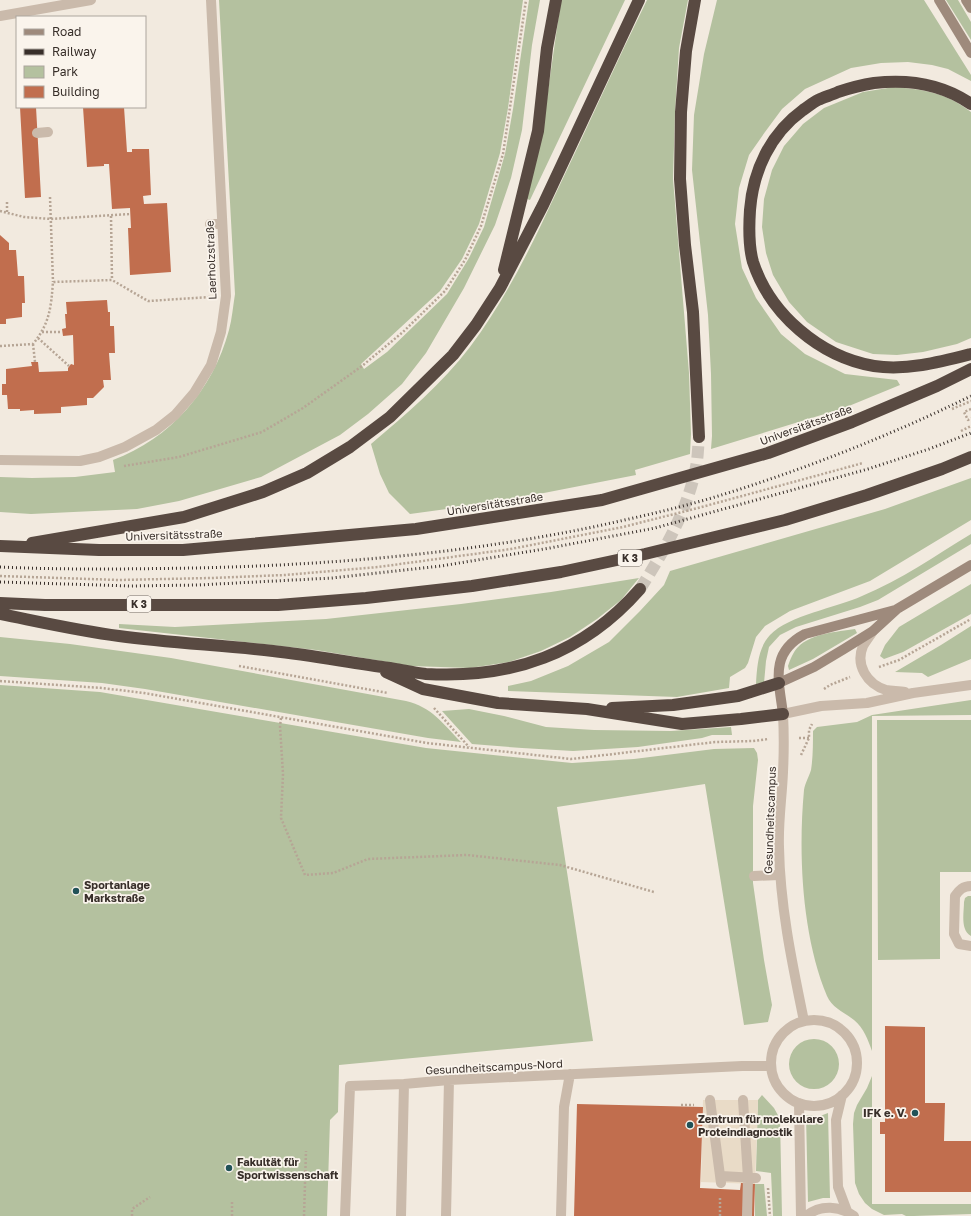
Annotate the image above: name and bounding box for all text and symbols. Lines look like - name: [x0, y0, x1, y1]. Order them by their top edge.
- legend: [16, 16, 146, 108]
- text: Road: [52, 24, 81, 39]
- text: Railway: [52, 44, 97, 59]
- text: Park: [52, 64, 78, 79]
- text: Building: [52, 84, 100, 99]
- street label: Laerholzstraße: [203, 220, 218, 300]
- street label: Universitätsstraße: [758, 402, 854, 447]
- street label: Universitätsstraße: [446, 489, 544, 518]
- street label: Universitätsstraße: [125, 526, 223, 543]
- road number: K 3: [618, 550, 642, 566]
- road number: K 3: [127, 596, 151, 612]
- street label: Gesundheitscampus: [761, 766, 778, 874]
- place label: Sportanlage Markstraße: [84, 878, 151, 904]
- marker: Sportanlage Markstraße: [71, 886, 81, 896]
- street label: Gesundheitscampus-Nord: [425, 1056, 563, 1077]
- place label: IFK e. V.: [863, 1106, 907, 1119]
- marker: IFK e. V.: [910, 1108, 920, 1118]
- place label: Zentrum für molekulare Proteindiagnostik: [698, 1112, 824, 1138]
- marker: Zentrum für molekulare Proteindiagnostik: [685, 1120, 695, 1130]
- place label: Fakultät für Sportwissenschaft: [237, 1155, 339, 1181]
- marker: Fakultät für Sportwissenschaft: [224, 1163, 234, 1173]

